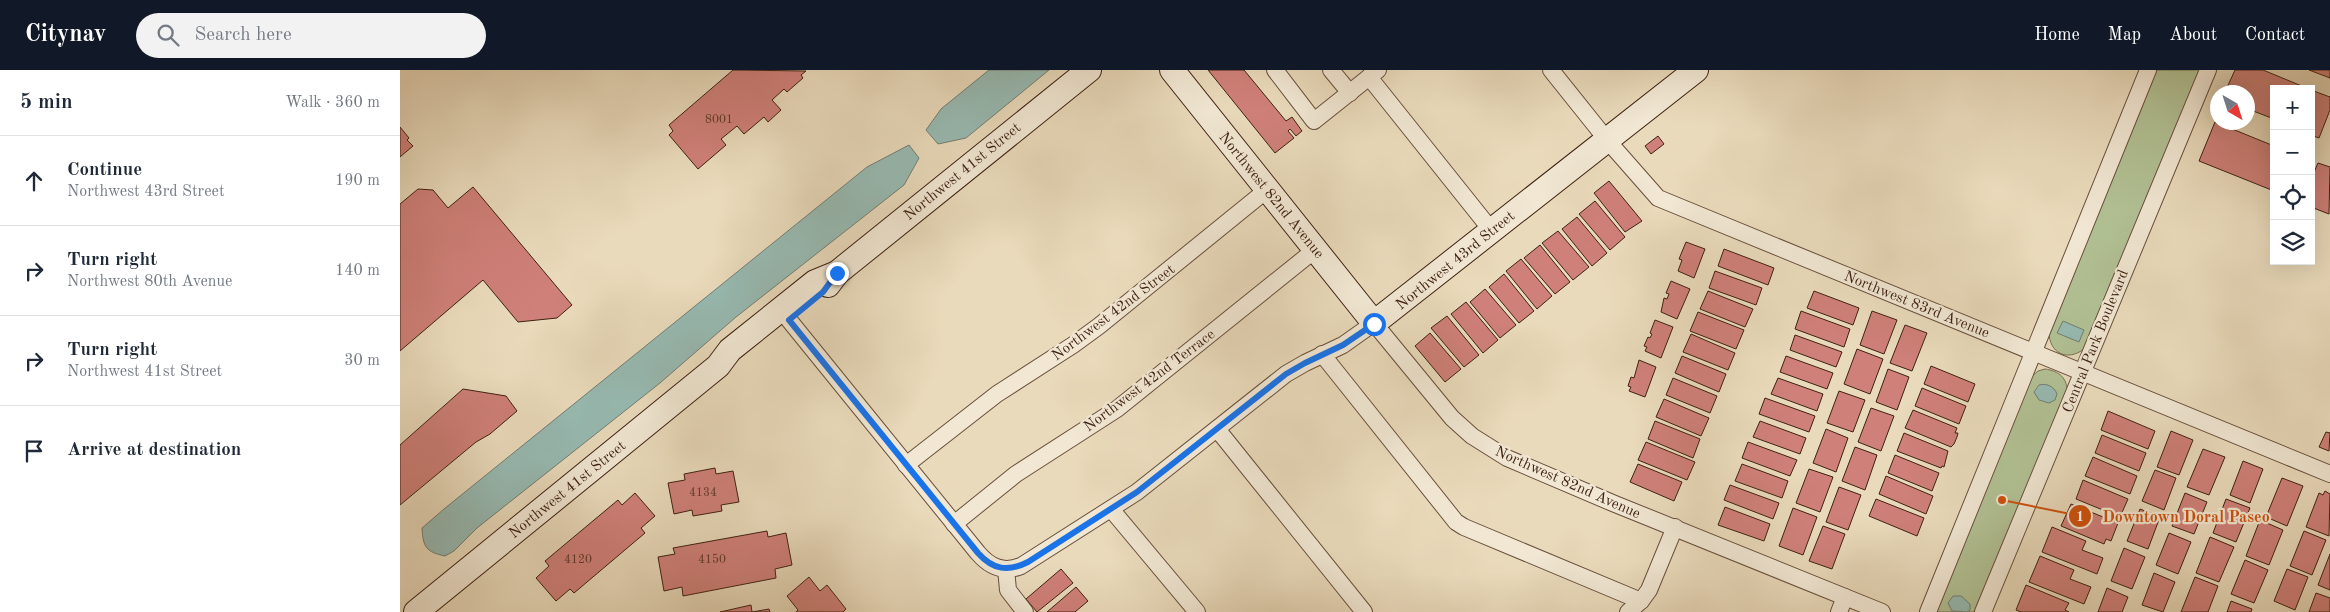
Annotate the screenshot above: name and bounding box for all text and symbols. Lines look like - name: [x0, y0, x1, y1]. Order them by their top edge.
- search box: [136, 13, 486, 58]
- icon: search: [154, 21, 182, 49]
- text: Citynav: [25, 23, 106, 47]
- text: Search here: [194, 26, 292, 45]
- text: Home: [2034, 26, 2080, 44]
- text: Map: [2108, 26, 2141, 44]
- text: About: [2169, 26, 2217, 44]
- text: Contact: [2245, 26, 2305, 44]
- north arrow: [2210, 85, 2255, 130]
- map controls: [2270, 85, 2315, 265]
- button: +: [2270, 85, 2315, 130]
- text: 5 min: [20, 92, 73, 113]
- text: Walk · 360 m: [285, 95, 380, 111]
- house number: 8001: [705, 114, 733, 126]
- street label: Northwest 41st Street: [902, 121, 1024, 224]
- street label: Northwest 82nd Avenue: [1215, 130, 1326, 262]
- button: −: [2270, 130, 2315, 175]
- text: Continue: [67, 161, 142, 180]
- icon: ahead: [20, 167, 48, 195]
- text: 190 m: [335, 173, 380, 189]
- button: locate: [2270, 175, 2315, 220]
- text: Northwest 43rd Street: [67, 184, 225, 200]
- street label: Northwest 43rd Street: [1394, 209, 1518, 313]
- button: layers: [2270, 220, 2315, 265]
- text: Turn right: [67, 251, 157, 270]
- icon: right: [20, 257, 48, 285]
- route end: [826, 262, 849, 285]
- street label: Northwest 42nd Street: [1050, 262, 1178, 364]
- text: 140 m: [335, 263, 380, 279]
- street label: Central Park Boulevard: [2061, 268, 2132, 415]
- street label: Northwest 83rd Avenue: [1842, 269, 1991, 342]
- text: Northwest 80th Avenue: [67, 274, 232, 290]
- route start: [1363, 313, 1386, 336]
- street label: Northwest 42nd Terrace: [1082, 327, 1218, 435]
- text: Turn right: [67, 341, 157, 360]
- icon: right: [20, 347, 48, 375]
- text: 30 m: [344, 353, 380, 369]
- text: Northwest 41st Street: [67, 364, 222, 380]
- icon: arrive: [20, 437, 48, 465]
- street label: Northwest 41st Street: [507, 439, 629, 542]
- text: Arrive at destination: [67, 441, 241, 460]
- street label: Northwest 82nd Avenue: [1492, 444, 1642, 522]
- house number: 4134: [689, 487, 717, 499]
- callout: Downtown Doral Paseo: [2068, 501, 2280, 532]
- text: 1: [2076, 510, 2084, 525]
- text: Downtown Doral Paseo: [2102, 510, 2270, 526]
- house number: 4150: [698, 553, 726, 566]
- house number: 4120: [564, 554, 592, 566]

